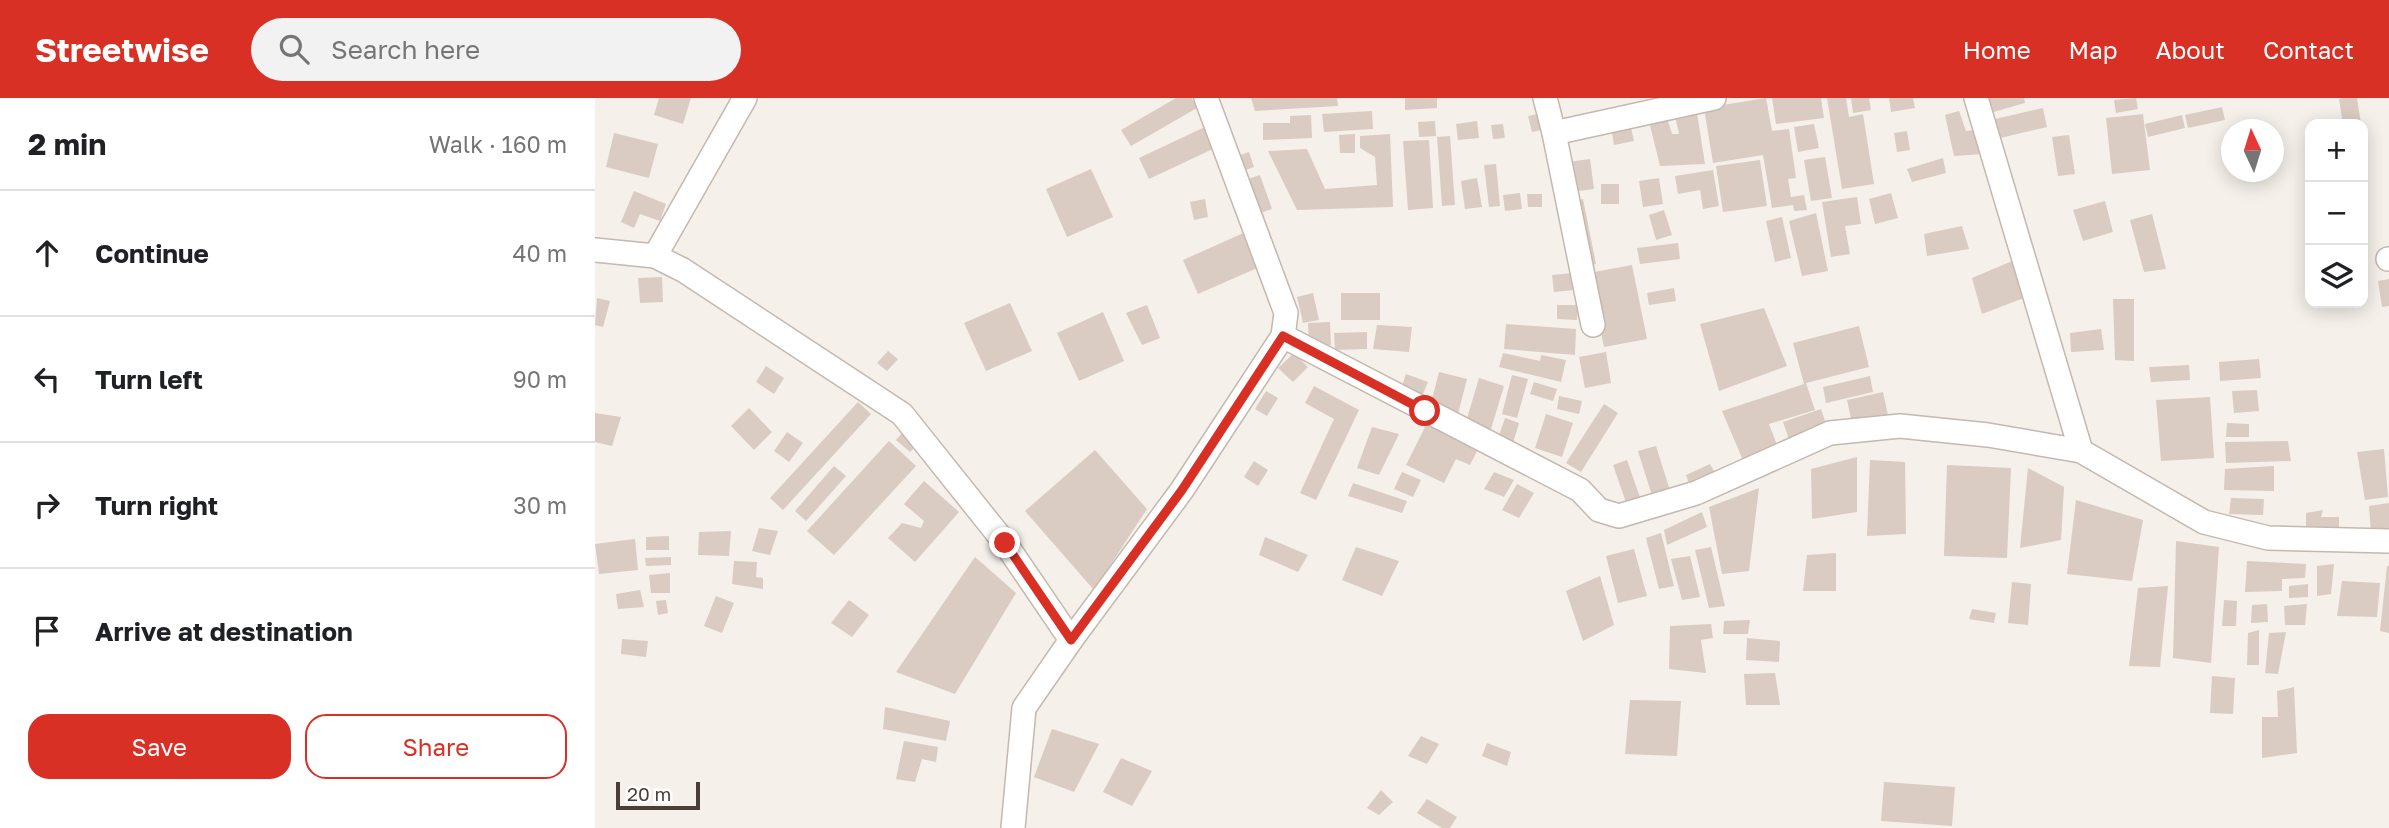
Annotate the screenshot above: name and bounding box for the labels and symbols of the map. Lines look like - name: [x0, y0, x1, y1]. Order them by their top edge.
- north arrow: [2221, 119, 2284, 182]
- route start: [1409, 395, 1440, 426]
- route end: [989, 527, 1020, 558]
- scale bar: [616, 779, 700, 811]

